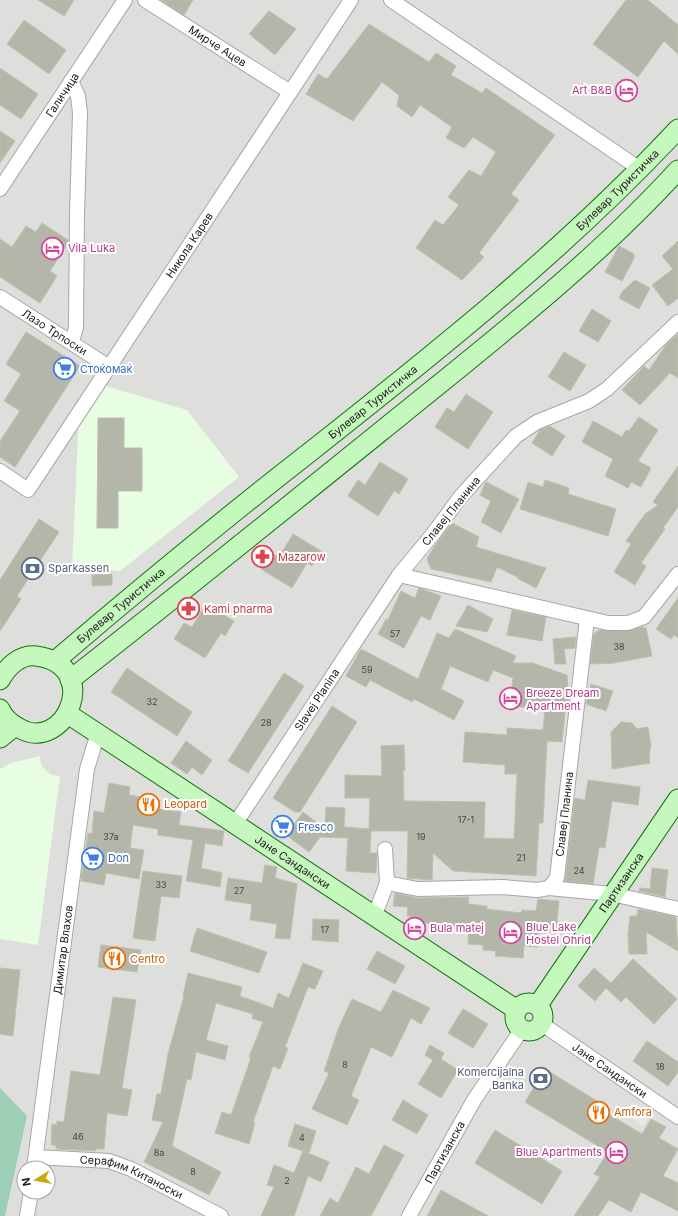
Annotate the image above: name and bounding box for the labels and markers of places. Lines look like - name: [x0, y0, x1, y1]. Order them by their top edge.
- hotel icon: Art B&B: [614, 77, 640, 103]
- place label: Art B&B: [572, 83, 612, 97]
- hotel icon: Vila Luka: [40, 235, 66, 261]
- place label: Vila Luka: [68, 241, 115, 255]
- supermarket icon: Стоќомаќ: [51, 356, 77, 382]
- place label: Стоќомаќ: [80, 362, 133, 376]
- pharmacy icon: Mazarow: [249, 544, 275, 570]
- place label: Mazarow: [278, 550, 326, 564]
- bank icon: Sparkassen: [19, 555, 45, 581]
- place label: Sparkassen: [48, 561, 109, 575]
- pharmacy icon: Kami pharma: [176, 596, 202, 622]
- place label: Kami pharma: [204, 602, 273, 616]
- hotel icon: Breeze Dream Apartment: [498, 686, 524, 712]
- place label: Breeze Dream Apartment: [526, 686, 599, 713]
- restaurant icon: Leopard: [136, 791, 162, 817]
- place label: Leopard: [164, 797, 207, 811]
- supermarket icon: Fresco: [269, 814, 295, 840]
- place label: Fresco: [298, 820, 334, 834]
- supermarket icon: Don: [80, 845, 106, 871]
- place label: Don: [108, 851, 129, 865]
- hotel icon: Bula matej: [401, 915, 427, 941]
- hotel icon: Blue Lake Hostel Ohrid: [498, 920, 524, 946]
- place label: Blue Lake Hostel Ohrid: [526, 920, 591, 947]
- place label: Bula matej: [430, 921, 484, 935]
- restaurant icon: Centro: [101, 946, 127, 972]
- place label: Centro: [130, 952, 166, 966]
- place label: Komercijalna Banka: [457, 1065, 524, 1092]
- bank icon: Komercijalna Banka: [527, 1065, 553, 1091]
- restaurant icon: Amfora: [585, 1099, 611, 1125]
- place label: Amfora: [614, 1105, 652, 1119]
- hotel icon: Blue Apartments: [604, 1139, 630, 1165]
- place label: Blue Apartments: [516, 1145, 602, 1159]

